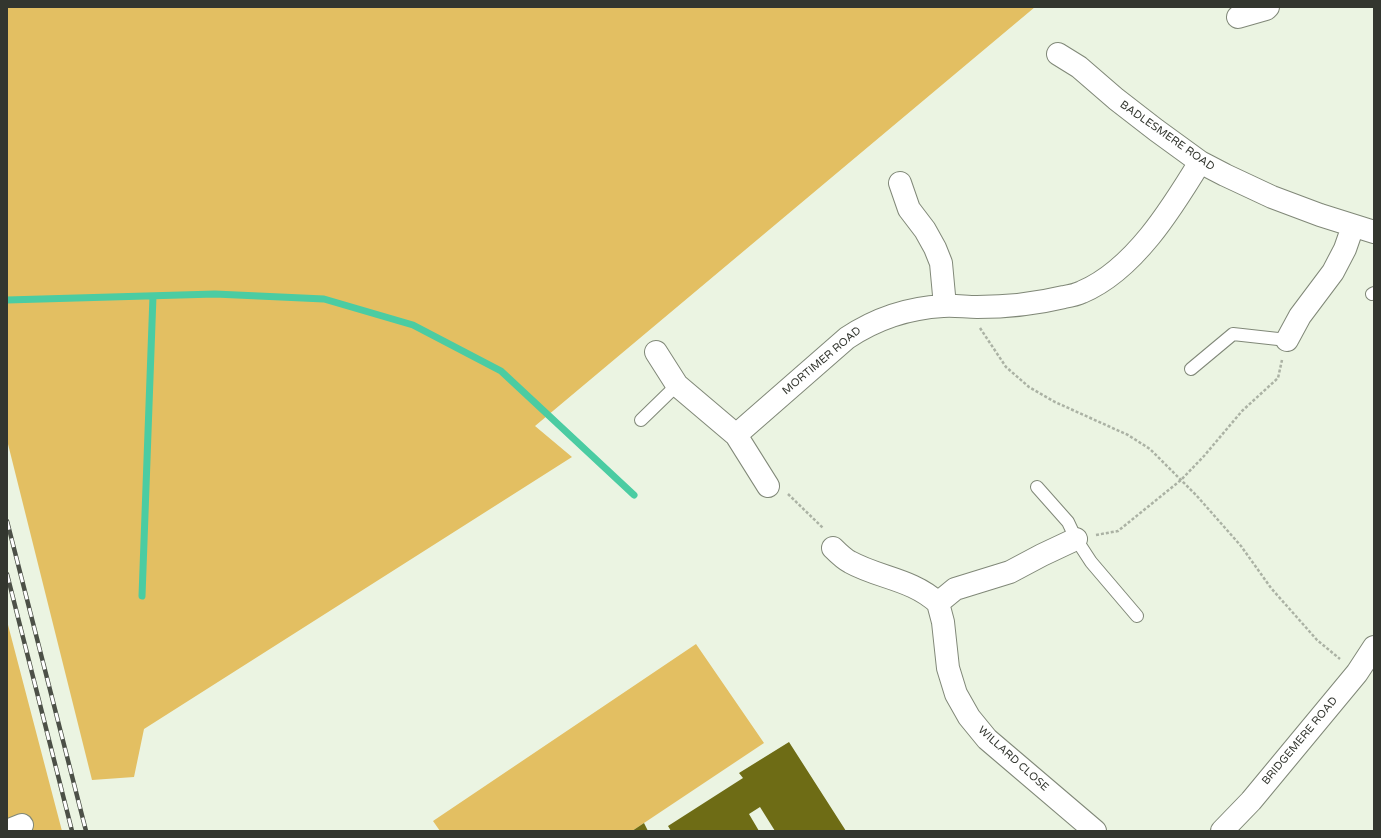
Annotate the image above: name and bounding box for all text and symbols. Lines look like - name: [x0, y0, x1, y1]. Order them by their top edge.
- street label: BADLESMERE ROAD: [1117, 98, 1217, 174]
- street label: MORTIMER ROAD: [780, 324, 864, 398]
- street label: BRIDGEMERE ROAD: [1259, 694, 1341, 788]
- street label: WILLARD CLOSE: [975, 724, 1051, 794]

